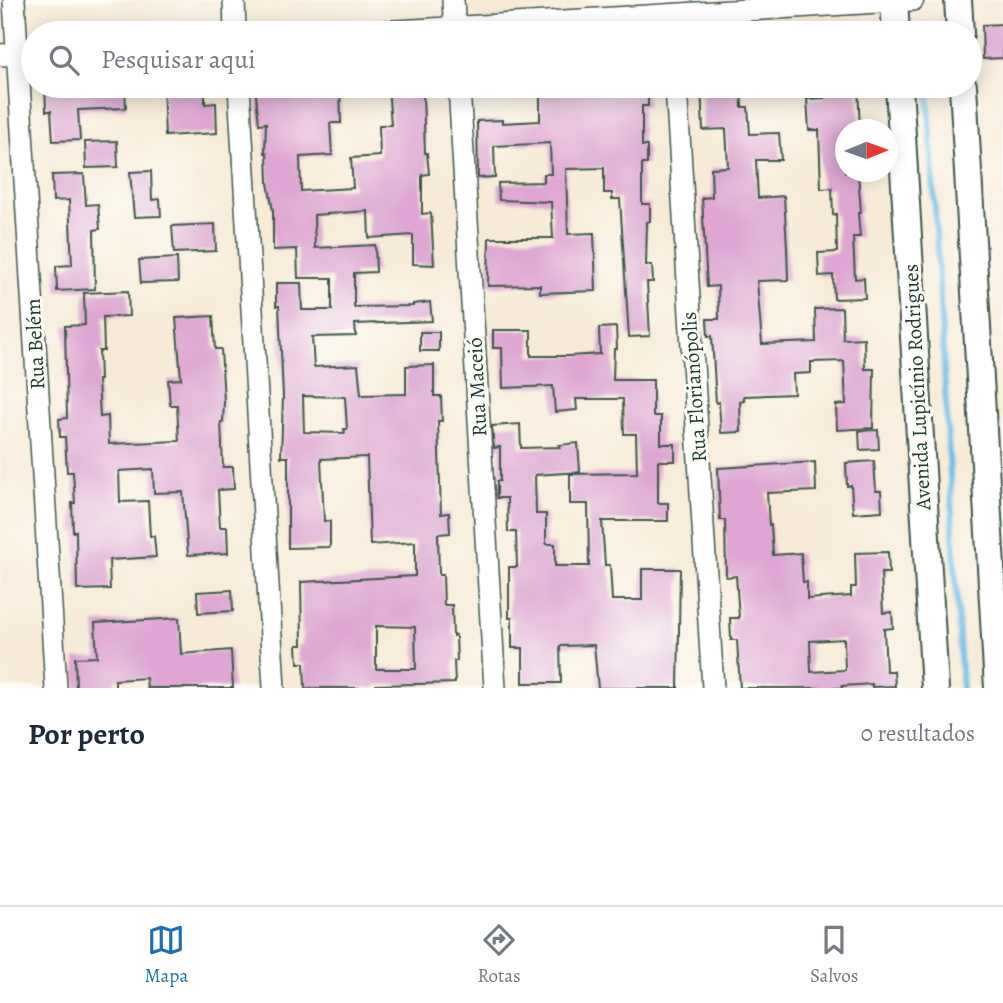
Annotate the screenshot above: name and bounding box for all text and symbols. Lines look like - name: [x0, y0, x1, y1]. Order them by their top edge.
- search box: [21, 21, 982, 98]
- icon: search: [45, 41, 83, 79]
- text: Pesquisar aqui: [101, 42, 256, 77]
- north arrow: [835, 119, 898, 182]
- street label: Avenida Lupicínio Rodrigues: [897, 263, 937, 512]
- street label: Rua Belém: [19, 298, 51, 390]
- street label: Rua Florianópolis: [675, 311, 713, 463]
- street label: Rua Maceió: [460, 337, 494, 437]
- text: Por perto: [28, 714, 145, 754]
- text: 0 resultados: [861, 718, 975, 749]
- tab: Mapa: [145, 921, 188, 989]
- tab: Rotas: [477, 921, 521, 989]
- tab: Salvos: [810, 921, 858, 989]

